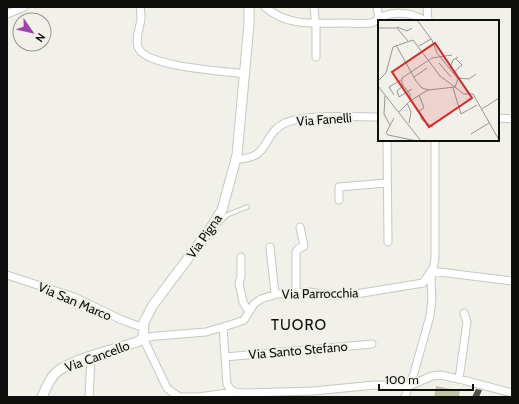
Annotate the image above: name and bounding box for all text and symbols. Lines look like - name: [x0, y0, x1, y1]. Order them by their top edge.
- north arrow: [12, 12, 52, 52]
- inset map: [378, 20, 499, 141]
- text: N: [32, 30, 48, 45]
- street label: Via Fanelli: [296, 109, 352, 129]
- street label: Via Pigna: [183, 210, 225, 261]
- street label: Via San Marco: [36, 278, 114, 324]
- street label: Via Parrocchia: [281, 284, 359, 302]
- district label: TUORO: [271, 316, 327, 334]
- street label: Via Cancello: [62, 337, 132, 375]
- street label: Via Santo Stefano: [248, 338, 348, 362]
- scale bar: [379, 366, 473, 392]
- text: 100 m: [385, 372, 419, 387]

